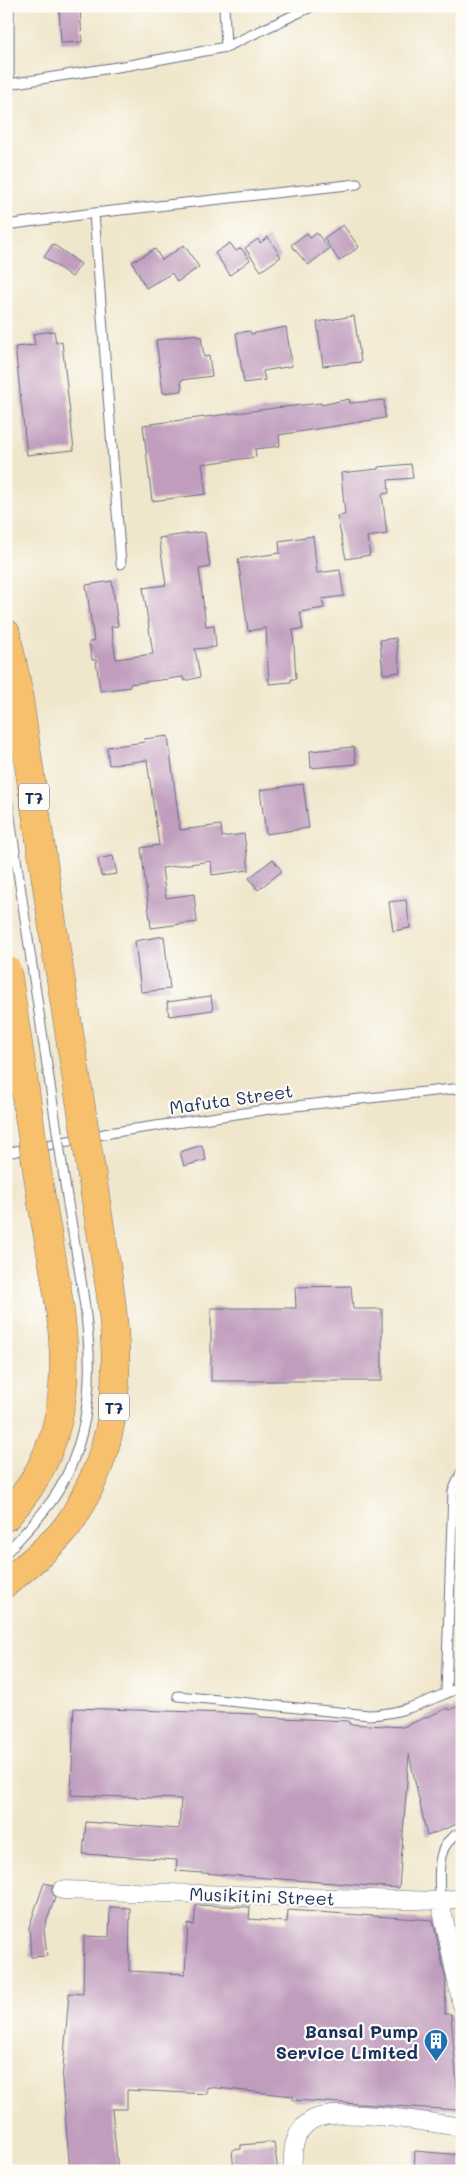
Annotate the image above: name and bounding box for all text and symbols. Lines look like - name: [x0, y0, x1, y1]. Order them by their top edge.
- road number: T7: [19, 784, 49, 810]
- street label: Mafuta Street: [168, 1078, 294, 1120]
- road number: T7: [99, 1394, 129, 1420]
- street label: Musikitini Street: [189, 1881, 335, 1911]
- place label: Bansal Pump Service Limited: [276, 2019, 418, 2064]
- building icon: Bansal Pump Service Limited: [423, 2028, 449, 2062]

